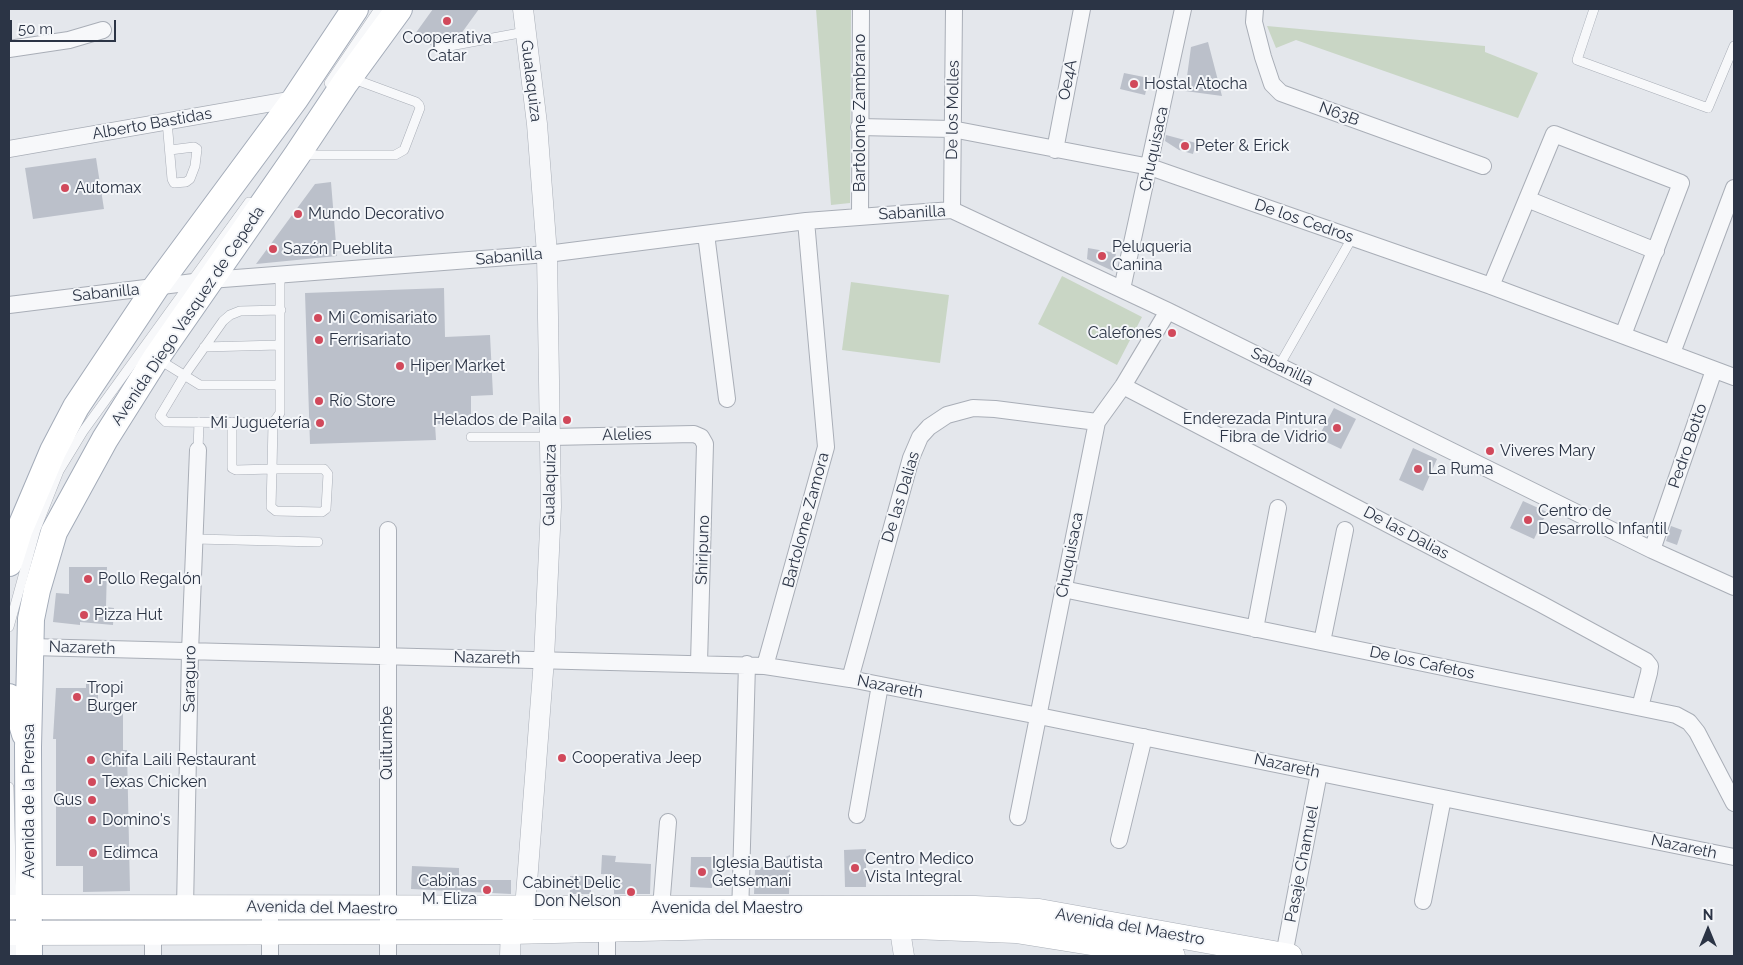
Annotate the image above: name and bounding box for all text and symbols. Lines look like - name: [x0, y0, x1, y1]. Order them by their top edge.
- scale bar: [12, 10, 119, 42]
- marker: Cooperativa Catar: [441, 15, 453, 27]
- text: 50 m: [18, 20, 53, 38]
- place label: Cooperativa Catar: [402, 28, 492, 66]
- street label: Bartolome Zambrano: [850, 34, 870, 192]
- street label: Gualaquiza: [516, 39, 546, 123]
- street label: Oe4A: [1055, 58, 1081, 102]
- street label: De los Molles: [943, 60, 963, 160]
- place label: Hostal Atocha: [1144, 74, 1247, 94]
- marker: Hostal Atocha: [1128, 78, 1140, 90]
- street label: N63B: [1316, 98, 1362, 130]
- street label: Alberto Bastidas: [91, 104, 213, 144]
- street label: Chuquisaca: [1136, 105, 1172, 193]
- place label: Peter & Erick: [1195, 136, 1289, 156]
- marker: Peter & Erick: [1179, 140, 1191, 152]
- place label: Automax: [75, 178, 141, 198]
- marker: Automax: [59, 182, 71, 194]
- street label: De los Cedros: [1252, 195, 1356, 247]
- street label: Sabanilla: [878, 202, 946, 224]
- street label: Avenida Diego Vasquez de Cepeda: [107, 203, 269, 429]
- place label: Mundo Decorativo: [308, 204, 444, 224]
- marker: Mundo Decorativo: [292, 208, 304, 220]
- place label: Peluqueria Canina: [1112, 237, 1192, 275]
- place label: Sazón Pueblita: [283, 239, 393, 259]
- marker: Sazón Pueblita: [267, 243, 279, 255]
- street label: Sabanilla: [475, 245, 543, 269]
- marker: Peluqueria Canina: [1096, 250, 1108, 262]
- street label: Sabanilla: [72, 280, 140, 306]
- place label: Mi Comisariato: [328, 308, 437, 328]
- marker: Mi Comisariato: [312, 312, 324, 324]
- place label: Calefones: [1088, 323, 1162, 343]
- marker: Calefones: [1166, 327, 1178, 339]
- place label: Ferrisariato: [329, 330, 411, 350]
- marker: Ferrisariato: [313, 334, 325, 346]
- street label: Sabanilla: [1248, 344, 1316, 390]
- place label: Hiper Market: [410, 356, 505, 376]
- marker: Hiper Market: [394, 360, 406, 372]
- place label: Río Store: [329, 391, 396, 411]
- marker: Río Store: [313, 395, 325, 407]
- street label: Pedro Botto: [1665, 401, 1711, 491]
- place label: Enderezada Pintura Fibra de Vidrio: [1183, 409, 1327, 447]
- place label: Helados de Paila: [433, 410, 557, 430]
- place label: Mi Juguetería: [210, 413, 310, 433]
- marker: Helados de Paila: [561, 414, 573, 426]
- marker: Mi Juguetería: [314, 417, 326, 429]
- marker: Enderezada Pintura Fibra de Vidrio: [1331, 422, 1343, 434]
- street label: Alelies: [602, 425, 652, 445]
- place label: Viveres Mary: [1500, 441, 1596, 461]
- street label: Gualaquiza: [540, 444, 560, 526]
- marker: Viveres Mary: [1484, 445, 1496, 457]
- street label: De las Dalias: [878, 449, 924, 545]
- street label: Bartolome Zamora: [779, 450, 833, 590]
- place label: La Ruma: [1428, 459, 1493, 479]
- marker: La Ruma: [1412, 463, 1424, 475]
- place label: Centro de Desarrollo Infantil: [1538, 501, 1668, 539]
- street label: De las Dalias: [1360, 502, 1452, 564]
- street label: Chuquisaca: [1052, 511, 1088, 599]
- marker: Centro de Desarrollo Infantil: [1522, 514, 1534, 526]
- street label: Shiripuno: [692, 515, 714, 585]
- place label: Pollo Regalón: [98, 569, 201, 589]
- marker: Pollo Regalón: [82, 573, 94, 585]
- place label: Pizza Hut: [94, 605, 163, 625]
- marker: Pizza Hut: [78, 609, 90, 621]
- street label: Nazareth: [48, 637, 116, 659]
- street label: De los Cafetos: [1368, 642, 1476, 684]
- street label: Saraguro: [180, 645, 200, 713]
- street label: Nazareth: [453, 648, 521, 668]
- street label: Nazareth: [855, 671, 925, 703]
- place label: Tropi Burger: [87, 678, 137, 716]
- marker: Tropi Burger: [71, 691, 83, 703]
- street label: Quitumbe: [377, 706, 397, 780]
- street label: Avenida de la Prensa: [19, 724, 39, 878]
- place label: Cooperativa Jeep: [572, 748, 702, 768]
- place label: Chifa Laili Restaurant: [101, 750, 256, 770]
- street label: Nazareth: [1252, 750, 1322, 782]
- marker: Cooperativa Jeep: [556, 752, 568, 764]
- marker: Chifa Laili Restaurant: [85, 754, 97, 766]
- place label: Texas Chicken: [102, 772, 207, 792]
- marker: Texas Chicken: [86, 776, 98, 788]
- place label: Gus: [53, 790, 82, 810]
- marker: Gus: [86, 794, 98, 806]
- street label: Pasaje Chamuel: [1281, 804, 1323, 924]
- place label: Domino's: [102, 810, 170, 830]
- marker: Domino's: [86, 814, 98, 826]
- street label: Nazareth: [1649, 831, 1719, 863]
- place label: Edimca: [103, 843, 158, 863]
- marker: Edimca: [87, 847, 99, 859]
- place label: Centro Medico Vista Integral: [865, 849, 974, 887]
- place label: Iglesia Bautista Getsemani: [712, 853, 823, 891]
- marker: Centro Medico Vista Integral: [849, 862, 861, 874]
- marker: Iglesia Bautista Getsemani: [696, 866, 708, 878]
- place label: Cabinas M. Eliza: [418, 871, 477, 909]
- place label: Cabinet Delic Don Nelson: [522, 873, 621, 911]
- marker: Cabinas M. Eliza: [481, 884, 493, 896]
- marker: Cabinet Delic Don Nelson: [625, 886, 637, 898]
- street label: Avenida del Maestro: [246, 897, 398, 919]
- street label: Avenida del Maestro: [651, 898, 803, 918]
- street label: Avenida del Maestro: [1054, 904, 1206, 950]
- north arrow: [1683, 905, 1733, 955]
- text: N: [1703, 907, 1713, 923]

